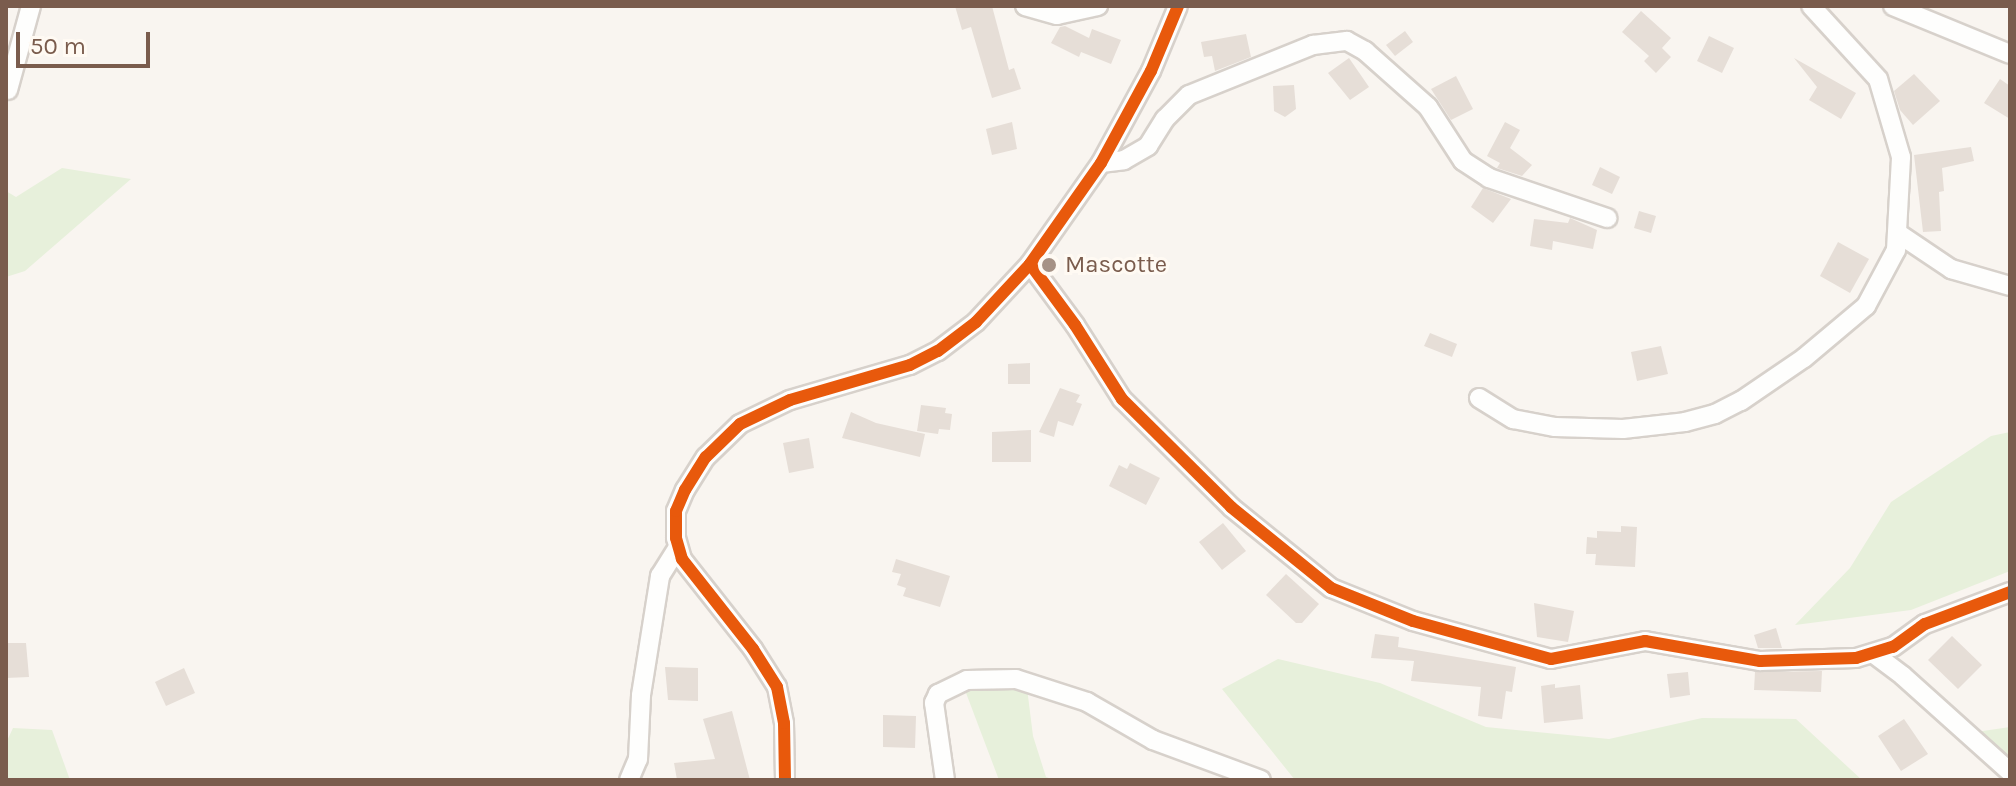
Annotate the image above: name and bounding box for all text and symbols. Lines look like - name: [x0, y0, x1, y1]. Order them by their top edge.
- scale bar: [20, 16, 154, 66]
- text: 50 m: [30, 32, 86, 60]
- place label: Mascotte: [1065, 251, 1167, 279]
- marker: Mascotte: [1040, 256, 1058, 274]

